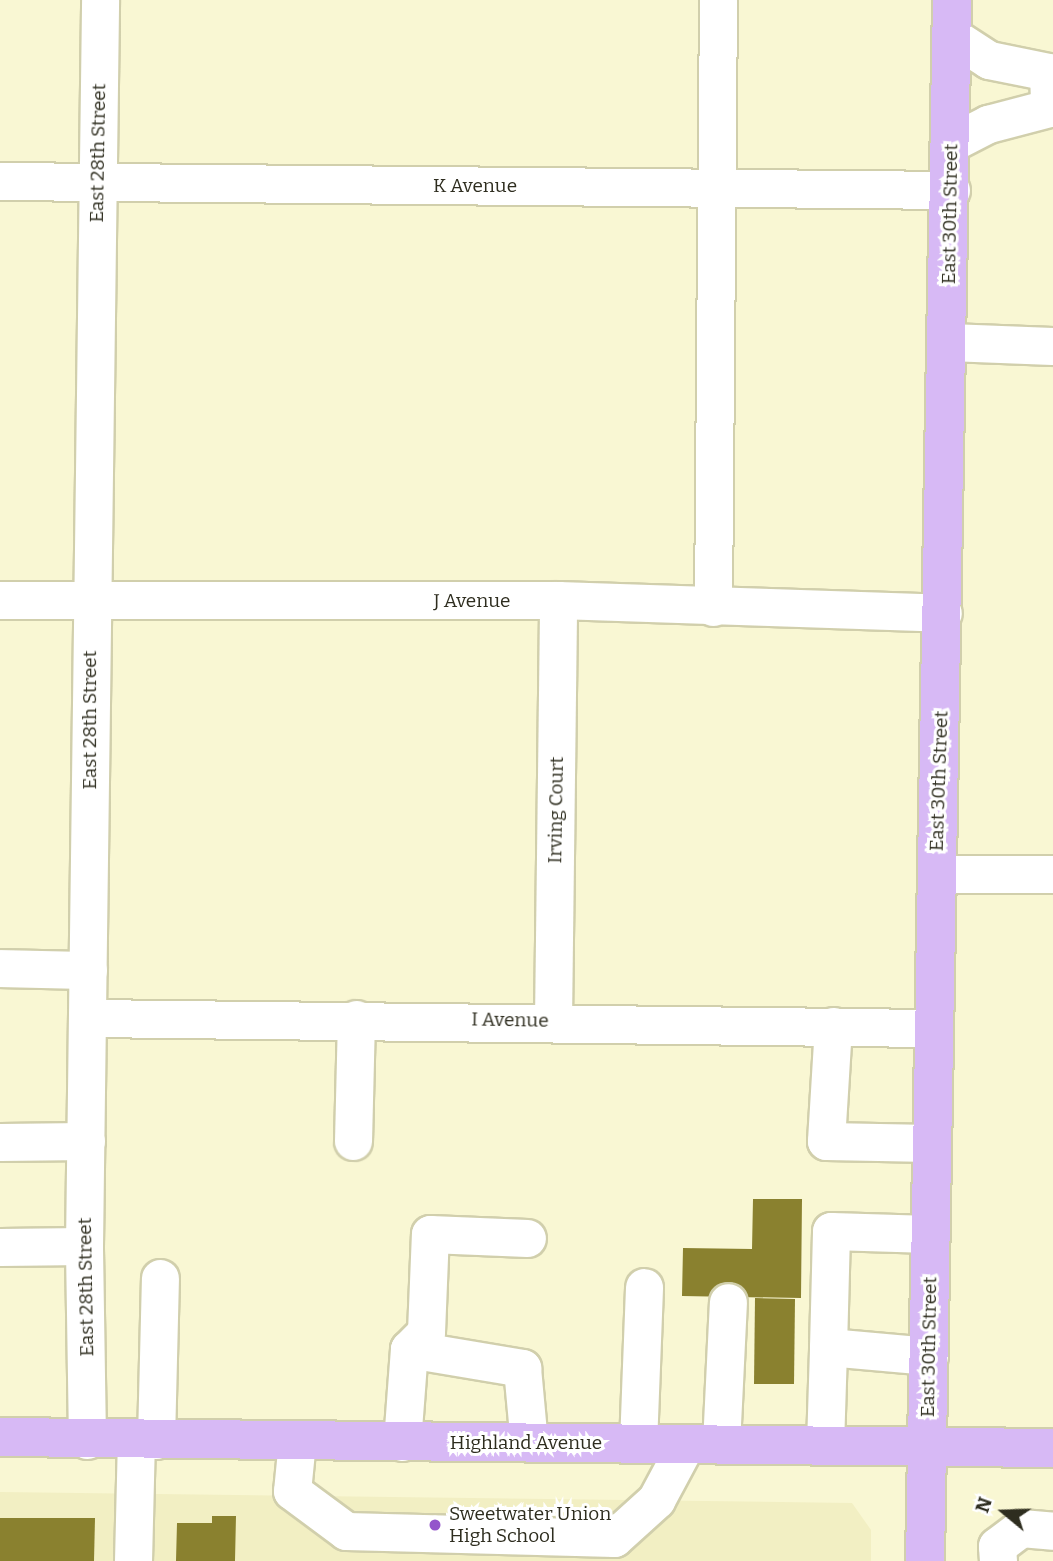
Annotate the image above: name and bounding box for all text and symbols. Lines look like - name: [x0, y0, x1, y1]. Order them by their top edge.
- street label: East 28th Street: [85, 83, 111, 223]
- street label: East 30th Street: [937, 144, 963, 284]
- street label: K Avenue: [433, 175, 517, 197]
- street label: J Avenue: [434, 590, 510, 612]
- street label: East 28th Street: [79, 650, 101, 790]
- street label: East 30th Street: [925, 710, 953, 852]
- street label: Irving Court: [544, 756, 568, 864]
- street label: I Avenue: [471, 1008, 549, 1032]
- street label: East 28th Street: [73, 1217, 99, 1357]
- street label: East 30th Street: [916, 1277, 942, 1417]
- street label: Highland Avenue: [450, 1432, 602, 1454]
- north arrow: [969, 1477, 1039, 1547]
- text: N: [970, 1494, 997, 1516]
- place label: Sweetwater Union High School: [449, 1503, 611, 1547]
- marker: Sweetwater Union High School: [427, 1517, 443, 1533]

